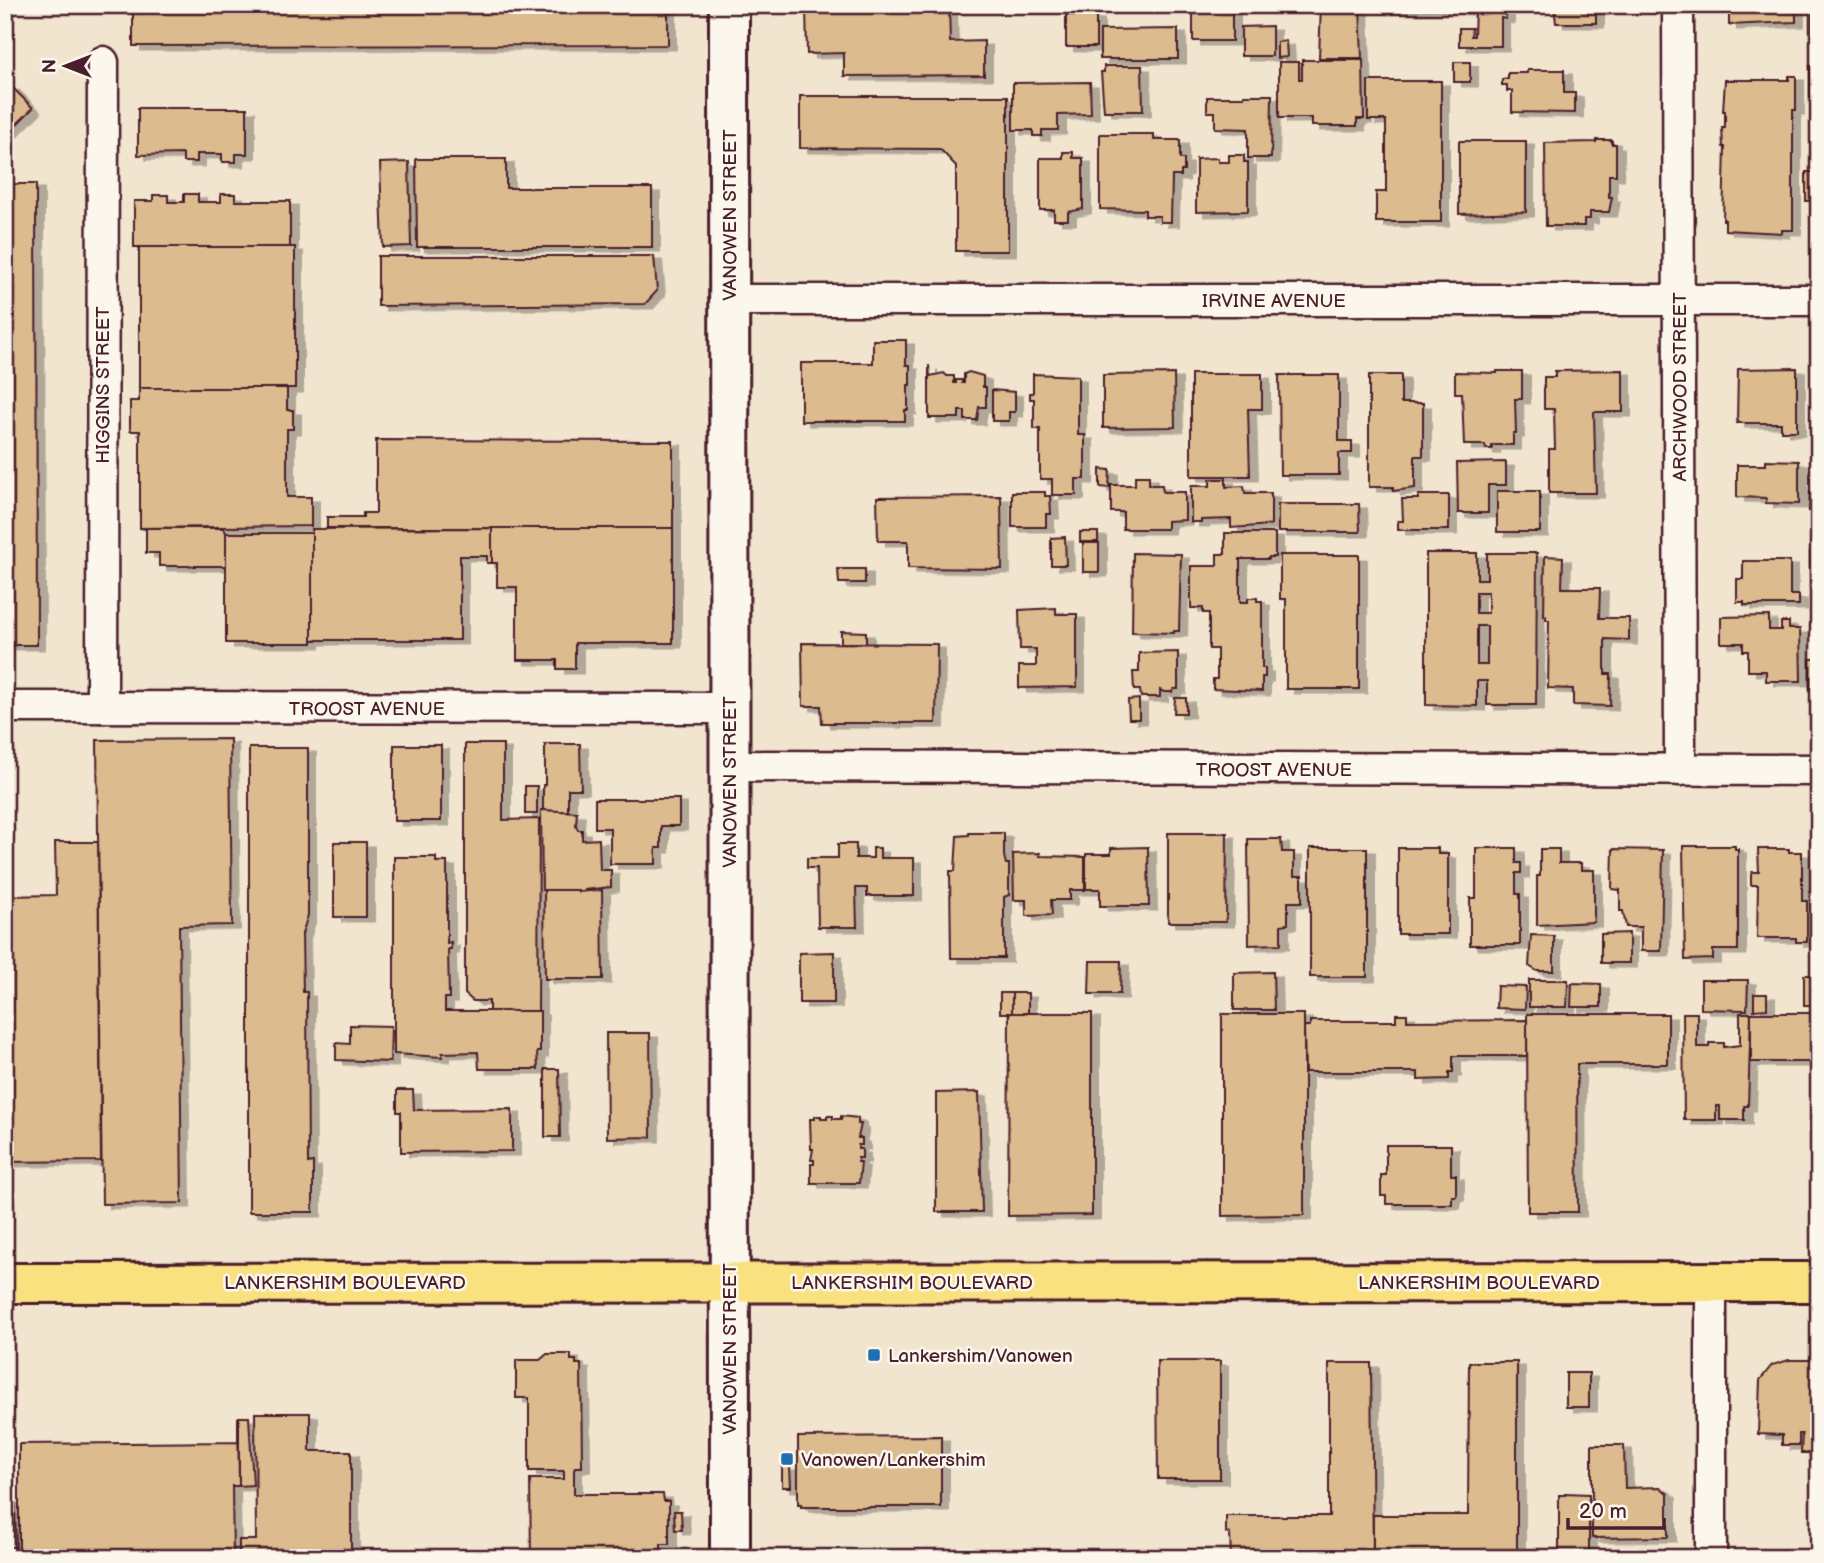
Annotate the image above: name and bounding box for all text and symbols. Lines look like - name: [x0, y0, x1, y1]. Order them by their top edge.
- north arrow: [32, 32, 102, 102]
- text: N: [39, 59, 62, 73]
- street label: VANOWEN STREET: [719, 129, 742, 301]
- street label: IRVINE AVENUE: [1202, 290, 1346, 313]
- street label: ARCHWOOD STREET: [1669, 292, 1692, 482]
- street label: HIGGINS STREET: [92, 306, 115, 464]
- street label: VANOWEN STREET: [719, 696, 742, 868]
- street label: TROOST AVENUE: [289, 698, 445, 721]
- street label: TROOST AVENUE: [1196, 759, 1352, 782]
- street label: VANOWEN STREET: [719, 1263, 742, 1435]
- street label: LANKERSHIM BOULEVARD: [224, 1272, 466, 1295]
- street label: LANKERSHIM BOULEVARD: [791, 1272, 1033, 1295]
- street label: LANKERSHIM BOULEVARD: [1358, 1272, 1600, 1295]
- place label: Lankershim/Vanowen: [888, 1345, 1073, 1368]
- marker: Lankershim/Vanowen: [866, 1347, 882, 1363]
- place label: Vanowen/Lankershim: [801, 1449, 986, 1472]
- marker: Vanowen/Lankershim: [779, 1451, 795, 1467]
- scale bar: [1568, 1486, 1665, 1530]
- text: 20 m: [1579, 1499, 1627, 1524]

